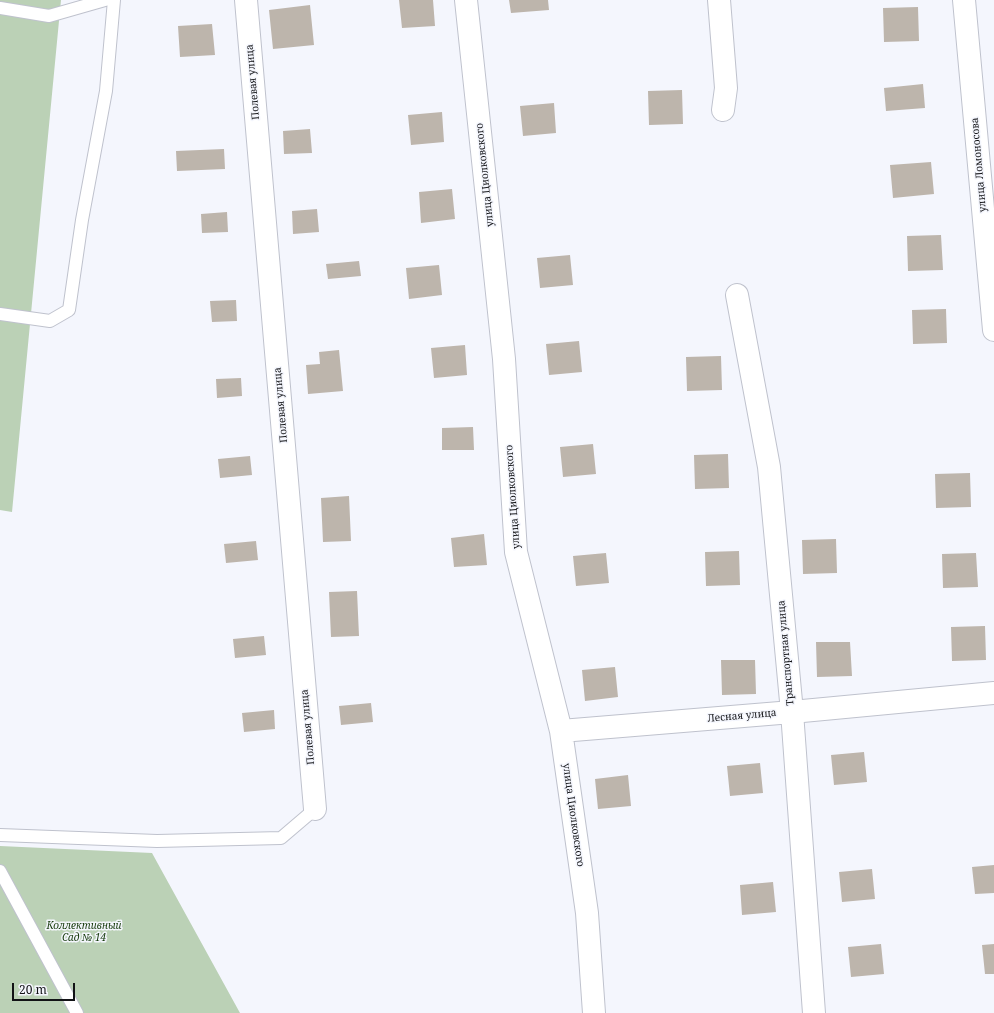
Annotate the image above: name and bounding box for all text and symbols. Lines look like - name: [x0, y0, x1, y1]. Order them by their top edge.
- street label: Полевая улица: [244, 44, 262, 120]
- street label: улица Ломоносова: [969, 117, 989, 213]
- street label: улица Циолковского: [474, 122, 496, 228]
- street label: Полевая улица: [272, 367, 290, 443]
- street label: улица Циолковского: [503, 445, 523, 549]
- street label: Транспортная улица: [775, 600, 797, 706]
- street label: Полевая улица: [299, 689, 317, 765]
- street label: Лесная улица: [707, 707, 777, 725]
- street label: улица Циолковского: [560, 762, 586, 868]
- park label: Коллективный Сад № 14: [47, 920, 121, 944]
- scale bar: [14, 975, 77, 1001]
- text: 20 m: [19, 981, 47, 998]

